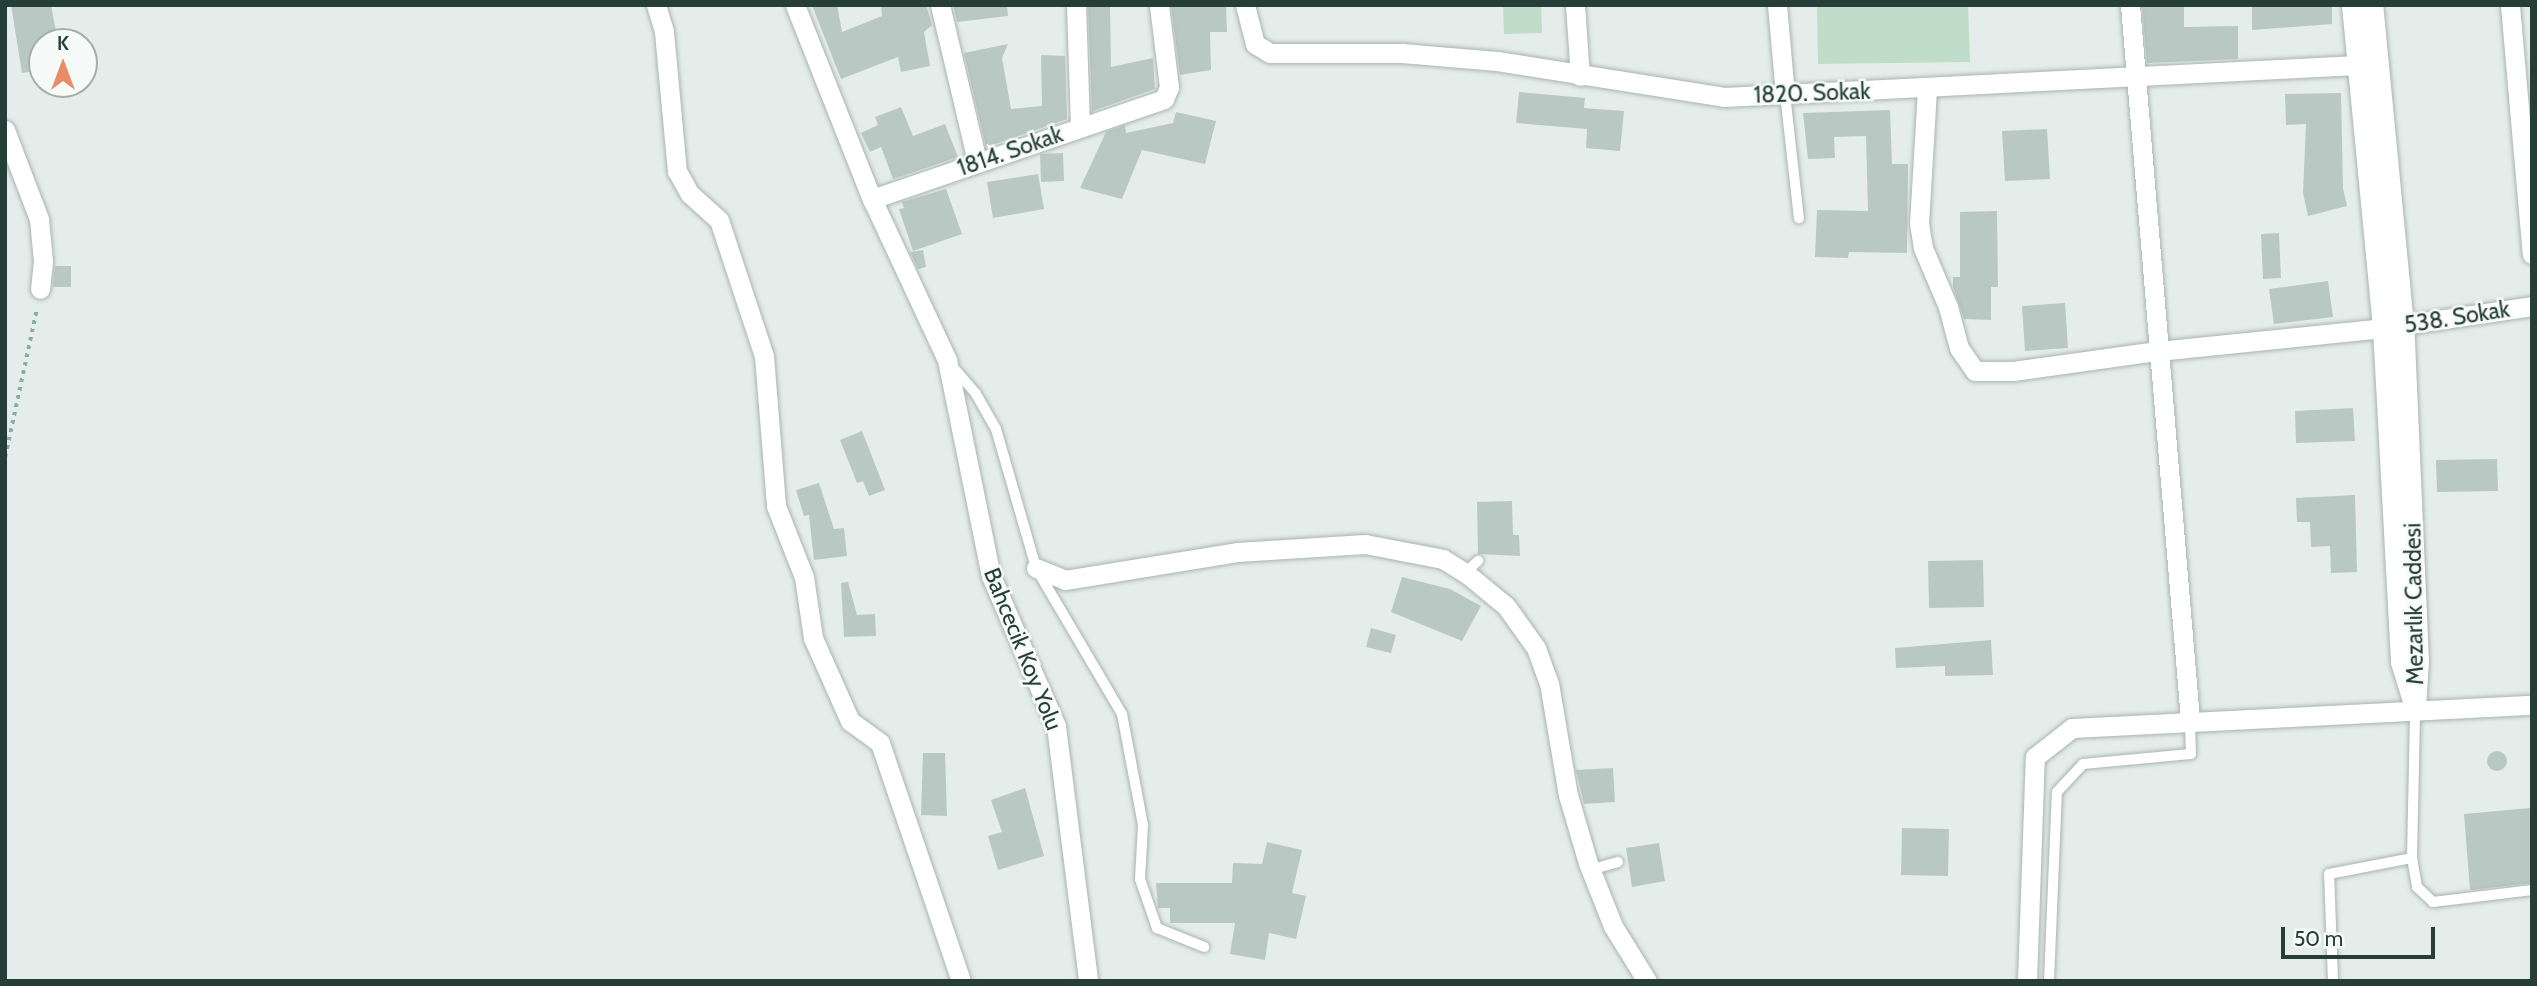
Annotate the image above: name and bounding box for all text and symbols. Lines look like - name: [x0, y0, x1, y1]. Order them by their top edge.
- north arrow: [28, 28, 98, 98]
- text: K: [57, 32, 69, 55]
- street label: 1820. Sokak: [1753, 77, 1871, 109]
- street label: 1814. Sokak: [954, 120, 1066, 182]
- street label: 538. Sokak: [2402, 295, 2512, 339]
- street label: Mezarlık Caddesi: [2399, 523, 2429, 685]
- street label: Bahcecik Koy Yolu: [978, 564, 1068, 734]
- scale bar: [2285, 912, 2439, 956]
- text: 50 m: [2294, 926, 2343, 951]

